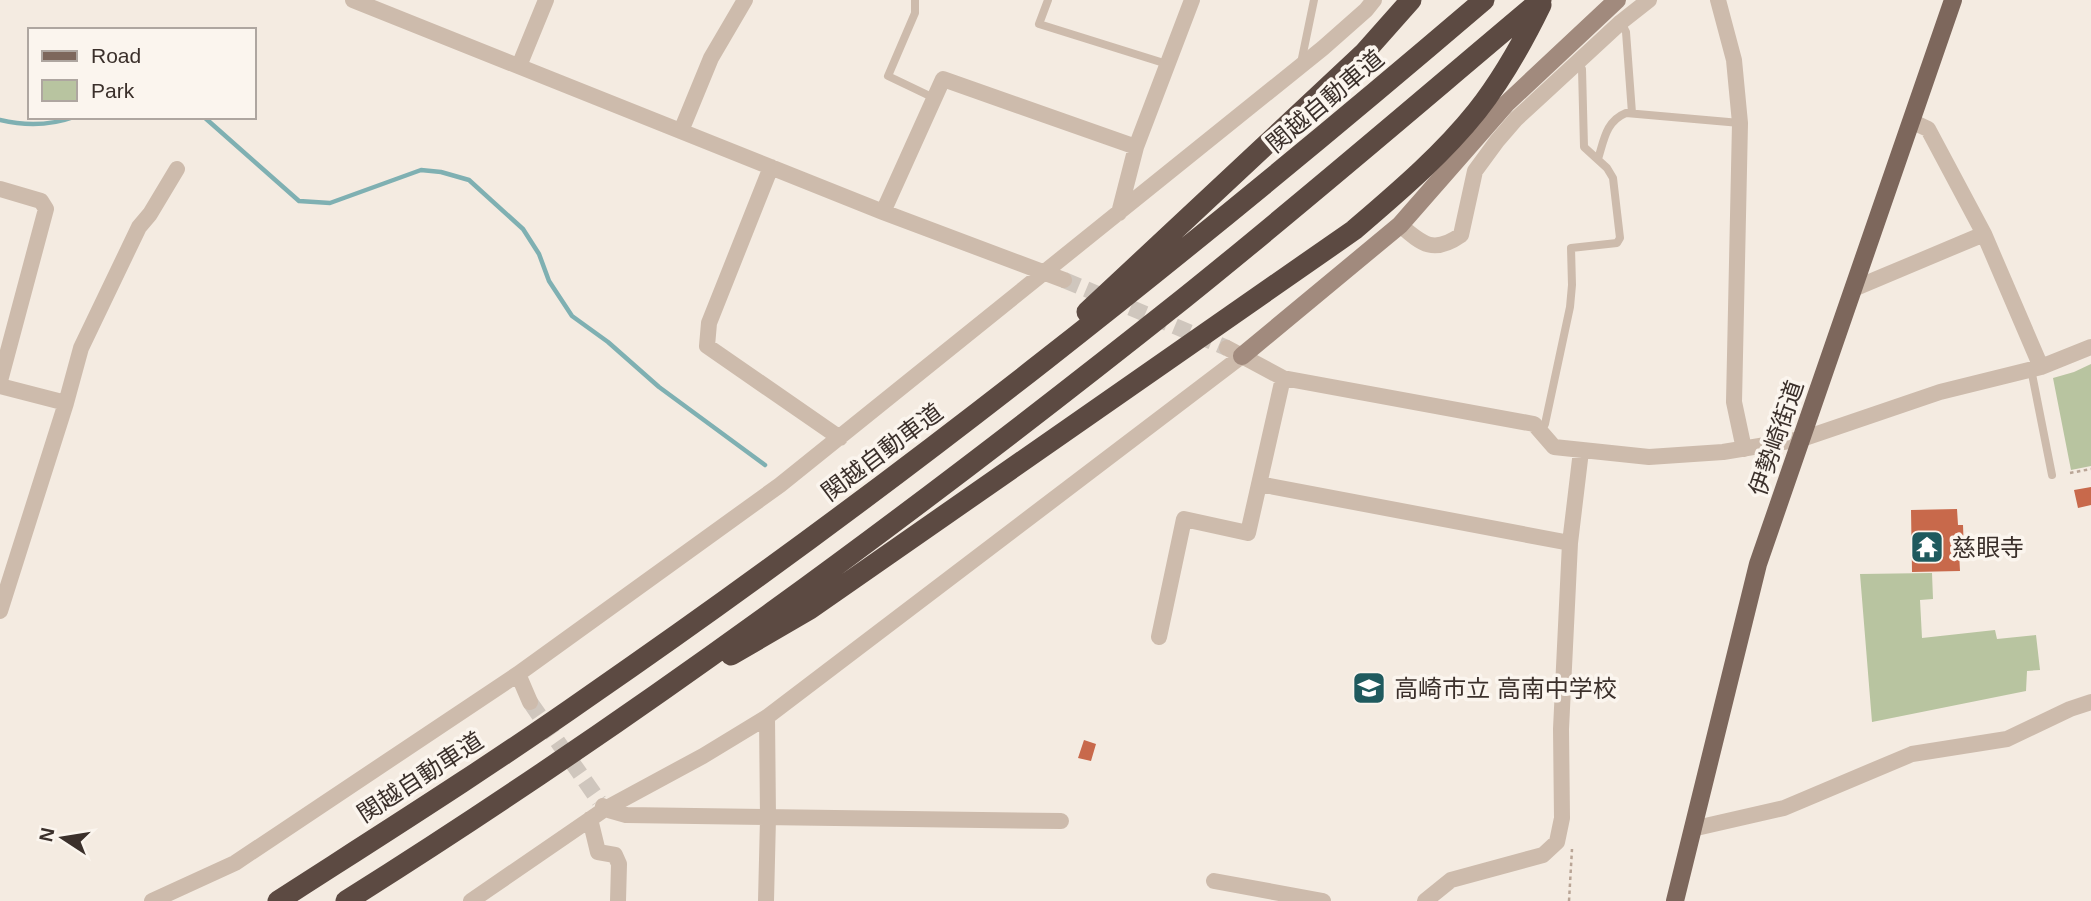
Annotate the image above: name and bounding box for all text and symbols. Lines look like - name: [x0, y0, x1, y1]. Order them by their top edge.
- legend: [28, 28, 256, 119]
- text: Road: [91, 44, 141, 67]
- street label: 関越自動車道: [1261, 44, 1389, 158]
- text: Park: [91, 79, 135, 102]
- street label: 伊勢崎街道: [1744, 377, 1808, 499]
- street label: 関越自動車道: [816, 398, 948, 506]
- temple icon: 慈眼寺: [1908, 528, 1946, 566]
- place label: 慈眼寺: [1952, 534, 2024, 561]
- school or university icon: 高崎市立 高南中学校: [1350, 669, 1388, 707]
- place label: 高崎市立 高南中学校: [1394, 675, 1617, 702]
- street label: 関越自動車道: [352, 726, 488, 828]
- north arrow: [28, 803, 98, 873]
- text: N: [35, 826, 59, 843]

